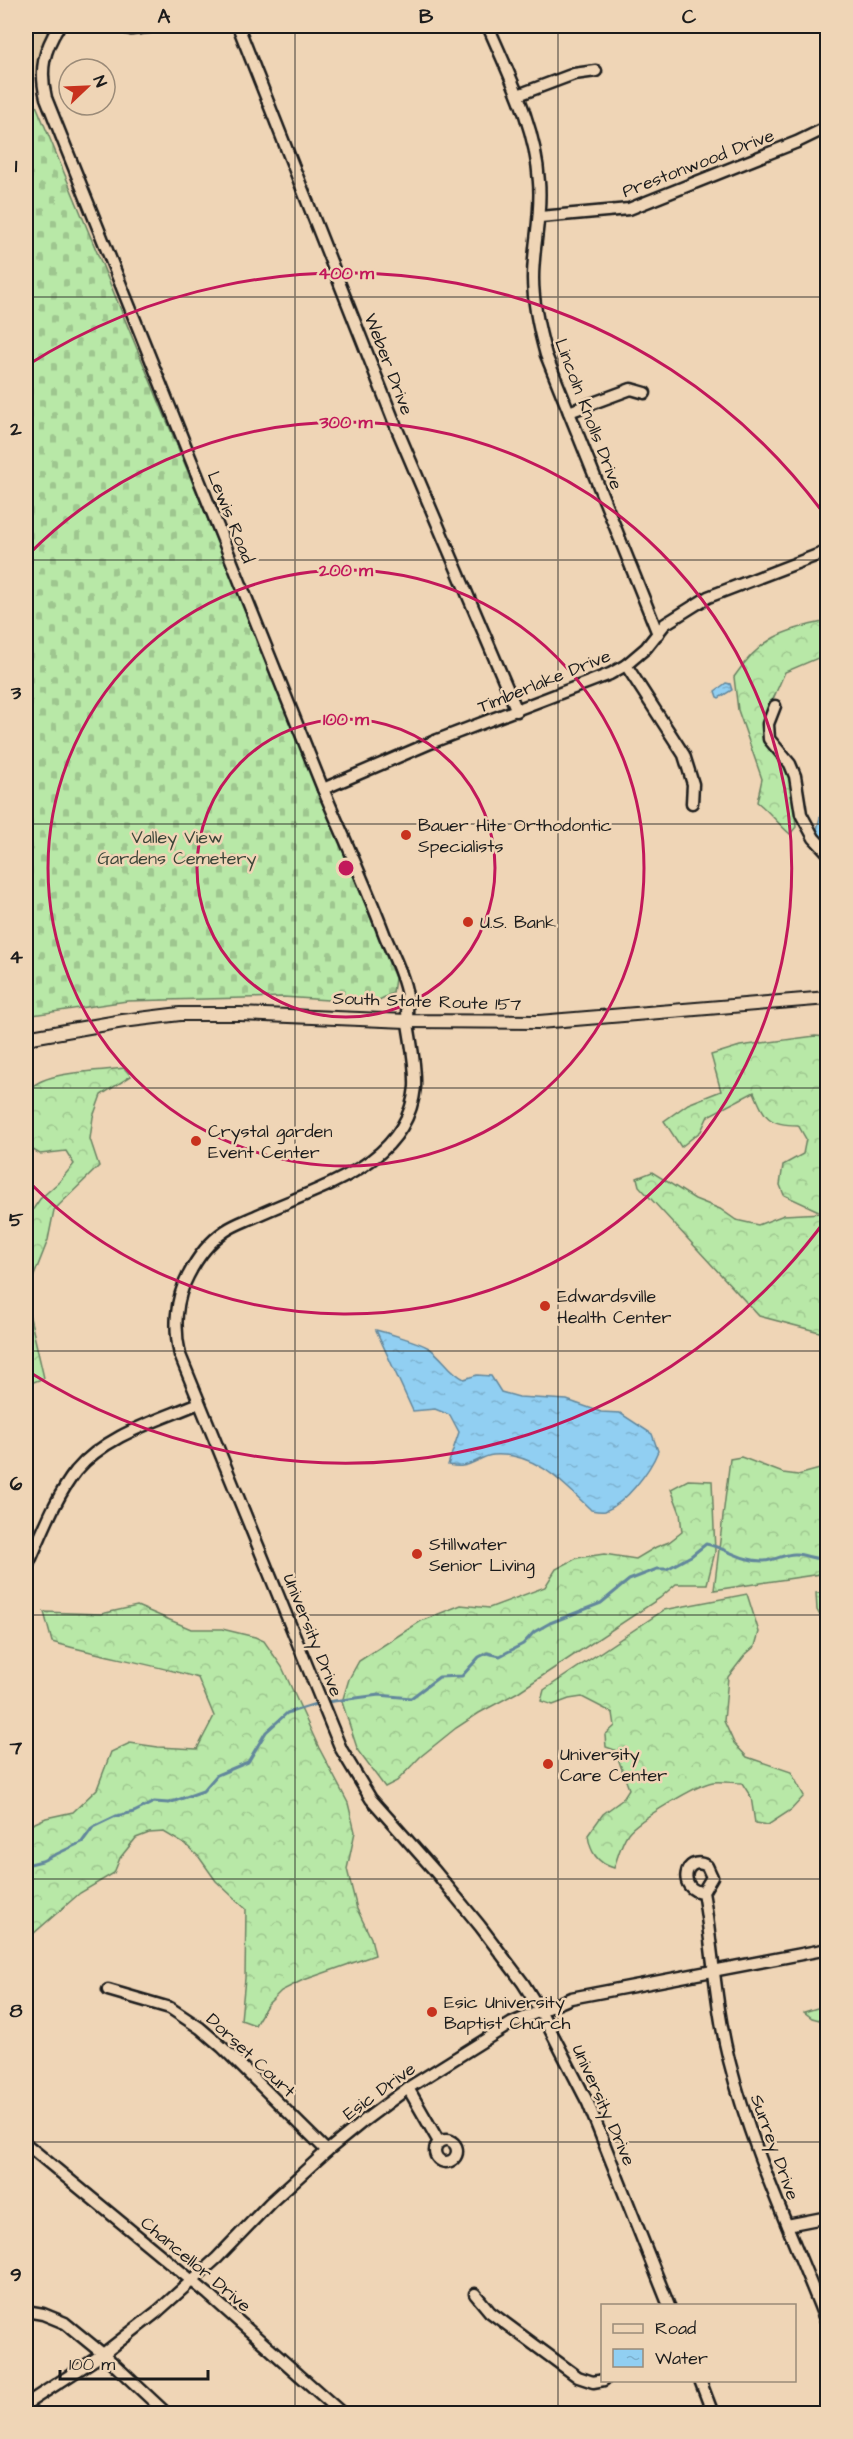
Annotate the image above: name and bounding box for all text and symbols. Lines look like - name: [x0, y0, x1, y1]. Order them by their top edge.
- text: A: [158, 3, 171, 31]
- text: B: [419, 3, 434, 31]
- text: C: [682, 3, 697, 31]
- north arrow: [57, 57, 117, 117]
- text: N: [88, 73, 112, 90]
- street label: Prestonwood Drive: [618, 123, 778, 204]
- text: 1: [15, 152, 18, 180]
- text: 400 m: [318, 261, 375, 286]
- street label: Weber Drive: [358, 310, 419, 419]
- street label: Lincoln Knolls Drive: [548, 335, 629, 494]
- text: 300 m: [318, 410, 374, 435]
- text: 2: [9, 415, 22, 443]
- street label: Lewis Road: [201, 468, 260, 567]
- text: 200 m: [318, 558, 374, 583]
- street label: Timberlake Drive: [474, 643, 615, 719]
- text: 3: [10, 679, 22, 707]
- text: 100 m: [323, 707, 370, 732]
- place label: Bauer Hite Orthodontic Specialists: [418, 813, 612, 859]
- park label: Valley View Gardens Cemetery: [98, 825, 257, 872]
- marker: Bauer Hite Orthodontic Specialists: [399, 828, 413, 842]
- centre of rings: [336, 858, 356, 878]
- place label: U.S. Bank: [480, 910, 556, 935]
- marker: U.S. Bank: [461, 915, 475, 929]
- text: 4: [9, 943, 23, 971]
- street label: South State Route 157: [332, 986, 522, 1017]
- place label: Crystal garden Event Center: [208, 1119, 332, 1165]
- marker: Crystal garden Event Center: [189, 1134, 203, 1148]
- text: 5: [9, 1206, 24, 1234]
- place label: Edwardsville Health Center: [557, 1284, 672, 1330]
- marker: Edwardsville Health Center: [538, 1299, 552, 1313]
- text: 6: [10, 1470, 23, 1498]
- place label: Stillwater Senior Living: [429, 1532, 535, 1579]
- marker: Stillwater Senior Living: [410, 1547, 424, 1561]
- street label: University Drive: [276, 1570, 349, 1701]
- text: 7: [9, 1734, 23, 1762]
- place label: University Care Center: [560, 1742, 667, 1788]
- marker: University Care Center: [541, 1757, 555, 1771]
- place label: Esic University Baptist Church: [444, 1990, 571, 2036]
- text: 8: [10, 1997, 23, 2025]
- marker: Esic University Baptist Church: [425, 2005, 439, 2019]
- street label: Dorset Court: [200, 2007, 301, 2104]
- street label: University Drive: [565, 2041, 642, 2170]
- street label: Esic Drive: [338, 2056, 421, 2126]
- street label: Surrey Drive: [743, 2091, 805, 2204]
- street label: Chancellor Drive: [135, 2211, 256, 2318]
- text: 9: [10, 2261, 22, 2289]
- legend: [601, 2304, 796, 2382]
- text: Road: [655, 2316, 696, 2341]
- scale bar: [60, 2343, 208, 2381]
- text: Water: [655, 2346, 708, 2371]
- text: 100 m: [69, 2352, 115, 2377]

